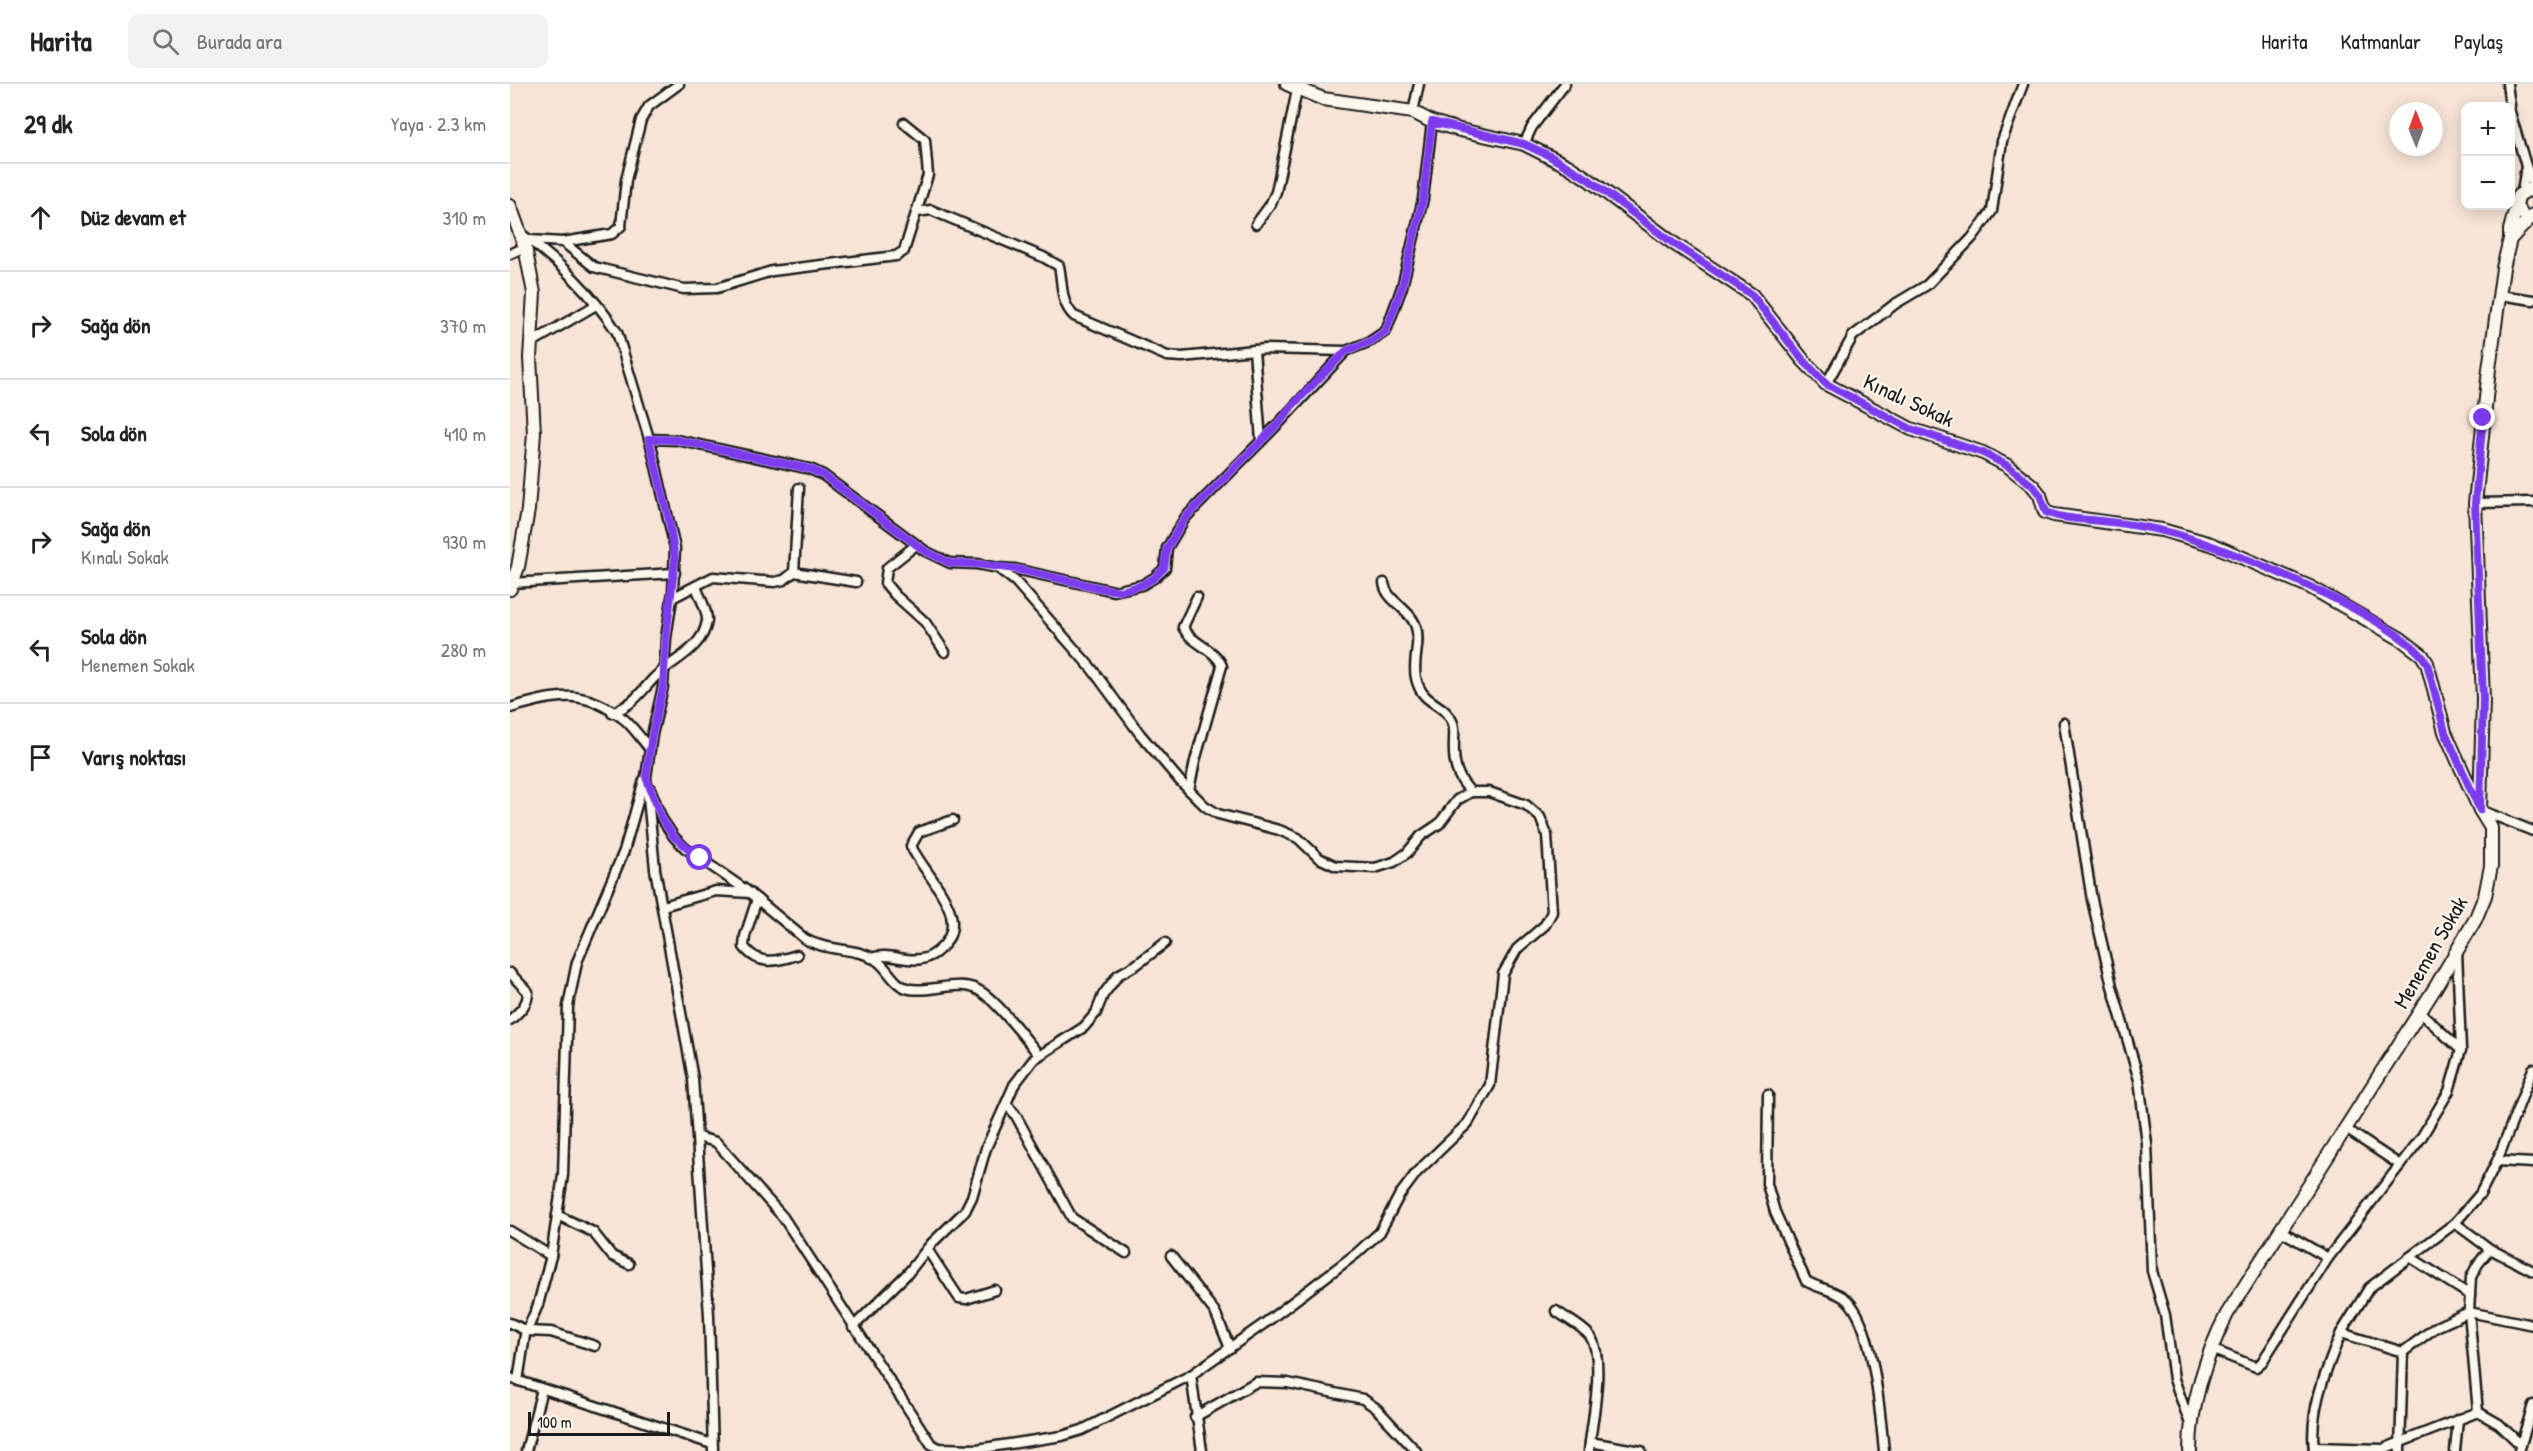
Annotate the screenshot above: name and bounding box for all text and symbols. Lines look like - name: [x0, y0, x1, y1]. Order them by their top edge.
- search box: [128, 14, 548, 68]
- text: Harita: [30, 22, 92, 60]
- icon: search: [149, 25, 182, 58]
- text: Burada ara: [197, 26, 282, 56]
- text: Harita: [2261, 27, 2308, 56]
- text: Katmanlar: [2341, 27, 2421, 56]
- text: Paylaş: [2454, 27, 2503, 56]
- north arrow: [2389, 102, 2443, 156]
- map controls: [2461, 102, 2515, 210]
- button: +: [2461, 102, 2515, 156]
- text: 29 dk: [24, 106, 73, 141]
- text: Yaya · 2.3 km: [391, 110, 486, 137]
- button: −: [2461, 156, 2515, 210]
- icon: ahead: [24, 201, 57, 234]
- text: Düz devam et: [81, 202, 186, 232]
- text: 310 m: [443, 204, 486, 231]
- icon: right: [24, 309, 57, 342]
- text: Sağa dön: [81, 310, 151, 340]
- text: 370 m: [440, 312, 486, 339]
- street label: Kınalı Sokak: [1859, 366, 1959, 434]
- route end: [2469, 404, 2495, 430]
- icon: left: [24, 417, 57, 450]
- text: Sola dön: [81, 418, 147, 448]
- text: 410 m: [444, 420, 486, 447]
- text: Sağa dön: [81, 513, 151, 543]
- icon: right: [24, 525, 57, 558]
- text: 930 m: [443, 528, 486, 555]
- text: Kınalı Sokak: [81, 543, 169, 570]
- text: Sola dön: [81, 621, 147, 651]
- icon: left: [24, 633, 57, 666]
- text: 280 m: [441, 636, 486, 663]
- text: Menemen Sokak: [81, 651, 195, 678]
- icon: arrive: [24, 741, 57, 774]
- text: Varış noktası: [81, 742, 186, 772]
- route start: [686, 844, 712, 870]
- street label: Menemen Sokak: [2386, 890, 2474, 1014]
- scale bar: [528, 1409, 670, 1436]
- text: 100 m: [537, 1411, 572, 1433]

